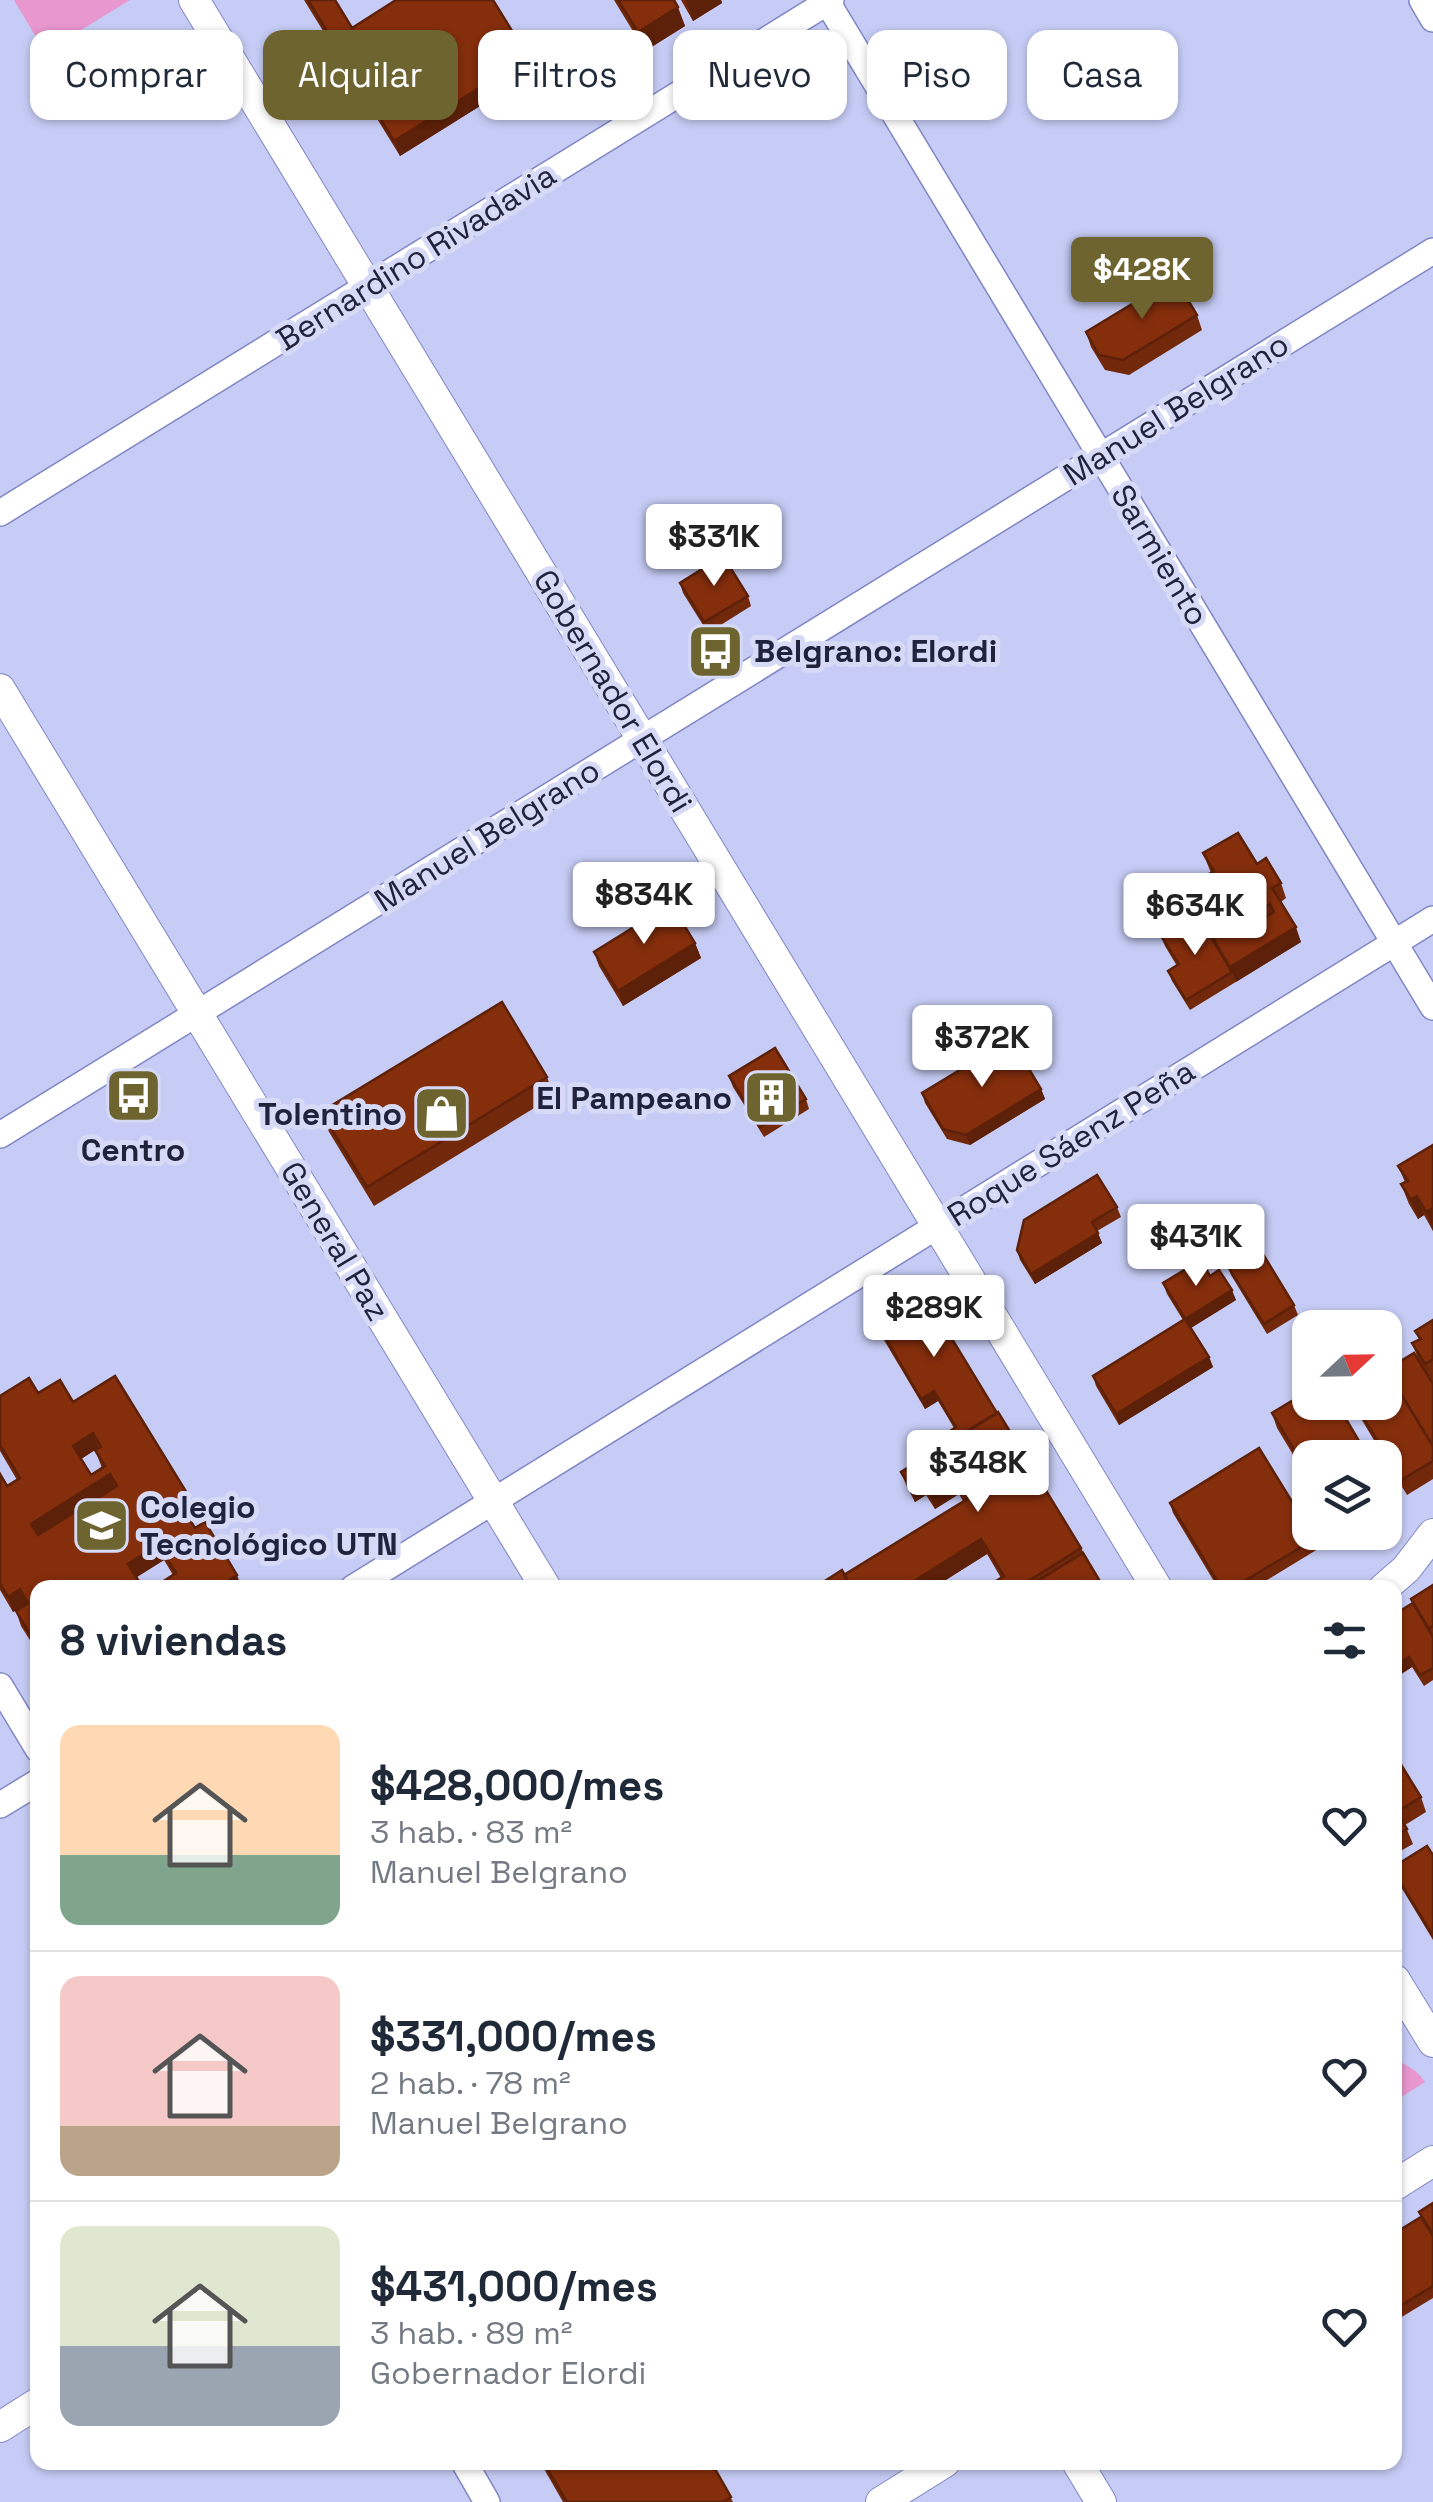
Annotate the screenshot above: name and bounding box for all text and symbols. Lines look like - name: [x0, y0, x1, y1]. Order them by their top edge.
- chip: Comprar: [30, 30, 243, 120]
- chip: Alquilar: [263, 30, 458, 120]
- chip: Filtros: [478, 30, 653, 120]
- chip: Nuevo: [673, 30, 847, 120]
- chip: Piso: [867, 30, 1007, 120]
- chip: Casa: [1027, 30, 1178, 120]
- street label: Bernardino Rivadavia: [269, 155, 563, 359]
- pin: $428K: [1072, 237, 1212, 322]
- text: $428K: [1093, 249, 1191, 289]
- street label: Manuel Belgrano: [1056, 324, 1296, 494]
- street label: Sarmiento: [1102, 477, 1218, 633]
- pin: $331K: [644, 504, 784, 589]
- text: $331K: [668, 516, 760, 556]
- street label: Gobernador Elordi: [525, 562, 701, 820]
- bus stop icon: Belgrano: Elordi: [685, 621, 745, 681]
- place label: Belgrano: Elordi: [754, 631, 997, 671]
- street label: Manuel Belgrano: [367, 750, 607, 920]
- pin: $834K: [574, 862, 714, 947]
- pin: $634K: [1125, 873, 1265, 958]
- text: $834K: [595, 874, 693, 914]
- text: $634K: [1145, 885, 1245, 925]
- pin: $372K: [912, 1005, 1052, 1090]
- text: $372K: [934, 1017, 1030, 1057]
- street label: Roque Sáenz Peña: [940, 1051, 1202, 1235]
- bus stop icon: Centro: [103, 1066, 163, 1126]
- building icon: El Pampeano: [741, 1068, 801, 1128]
- place label: El Pampeano: [536, 1078, 732, 1118]
- shop icon: Tolentino: [411, 1084, 471, 1144]
- place label: Tolentino: [258, 1094, 402, 1134]
- place label: Centro: [81, 1130, 185, 1170]
- street label: General Paz: [272, 1154, 398, 1328]
- pin: $431K: [1126, 1204, 1266, 1289]
- text: $431K: [1149, 1216, 1243, 1256]
- pin: $289K: [864, 1275, 1004, 1360]
- text: $289K: [885, 1287, 983, 1327]
- north arrow: [1292, 1310, 1402, 1420]
- map controls: [1292, 1310, 1402, 1550]
- pin: $348K: [908, 1430, 1048, 1515]
- button: layers: [1292, 1440, 1402, 1550]
- text: $348K: [929, 1442, 1027, 1482]
- place label: Colegio Tecnológico UTN: [140, 1487, 398, 1564]
- school or university icon: Colegio Tecnológico UTN: [71, 1495, 131, 1555]
- icon: filters: [1317, 1613, 1372, 1668]
- text: 8 viviendas: [60, 1614, 287, 1667]
- text: $428,000/mes: [370, 1759, 664, 1812]
- icon: home: [140, 1765, 260, 1885]
- icon: heart: [1317, 1798, 1372, 1853]
- text: 3 hab. · 83 m²: [370, 1812, 572, 1852]
- text: Manuel Belgrano: [370, 1852, 628, 1892]
- text: $331,000/mes: [370, 2010, 657, 2063]
- icon: home: [140, 2016, 260, 2136]
- icon: heart: [1317, 2049, 1372, 2104]
- text: 2 hab. · 78 m²: [370, 2063, 571, 2103]
- text: Manuel Belgrano: [370, 2103, 628, 2143]
- text: $431,000/mes: [370, 2260, 658, 2313]
- icon: home: [140, 2266, 260, 2386]
- icon: heart: [1317, 2299, 1372, 2354]
- text: 3 hab. · 89 m²: [370, 2313, 572, 2353]
- text: Gobernador Elordi: [370, 2353, 646, 2393]

